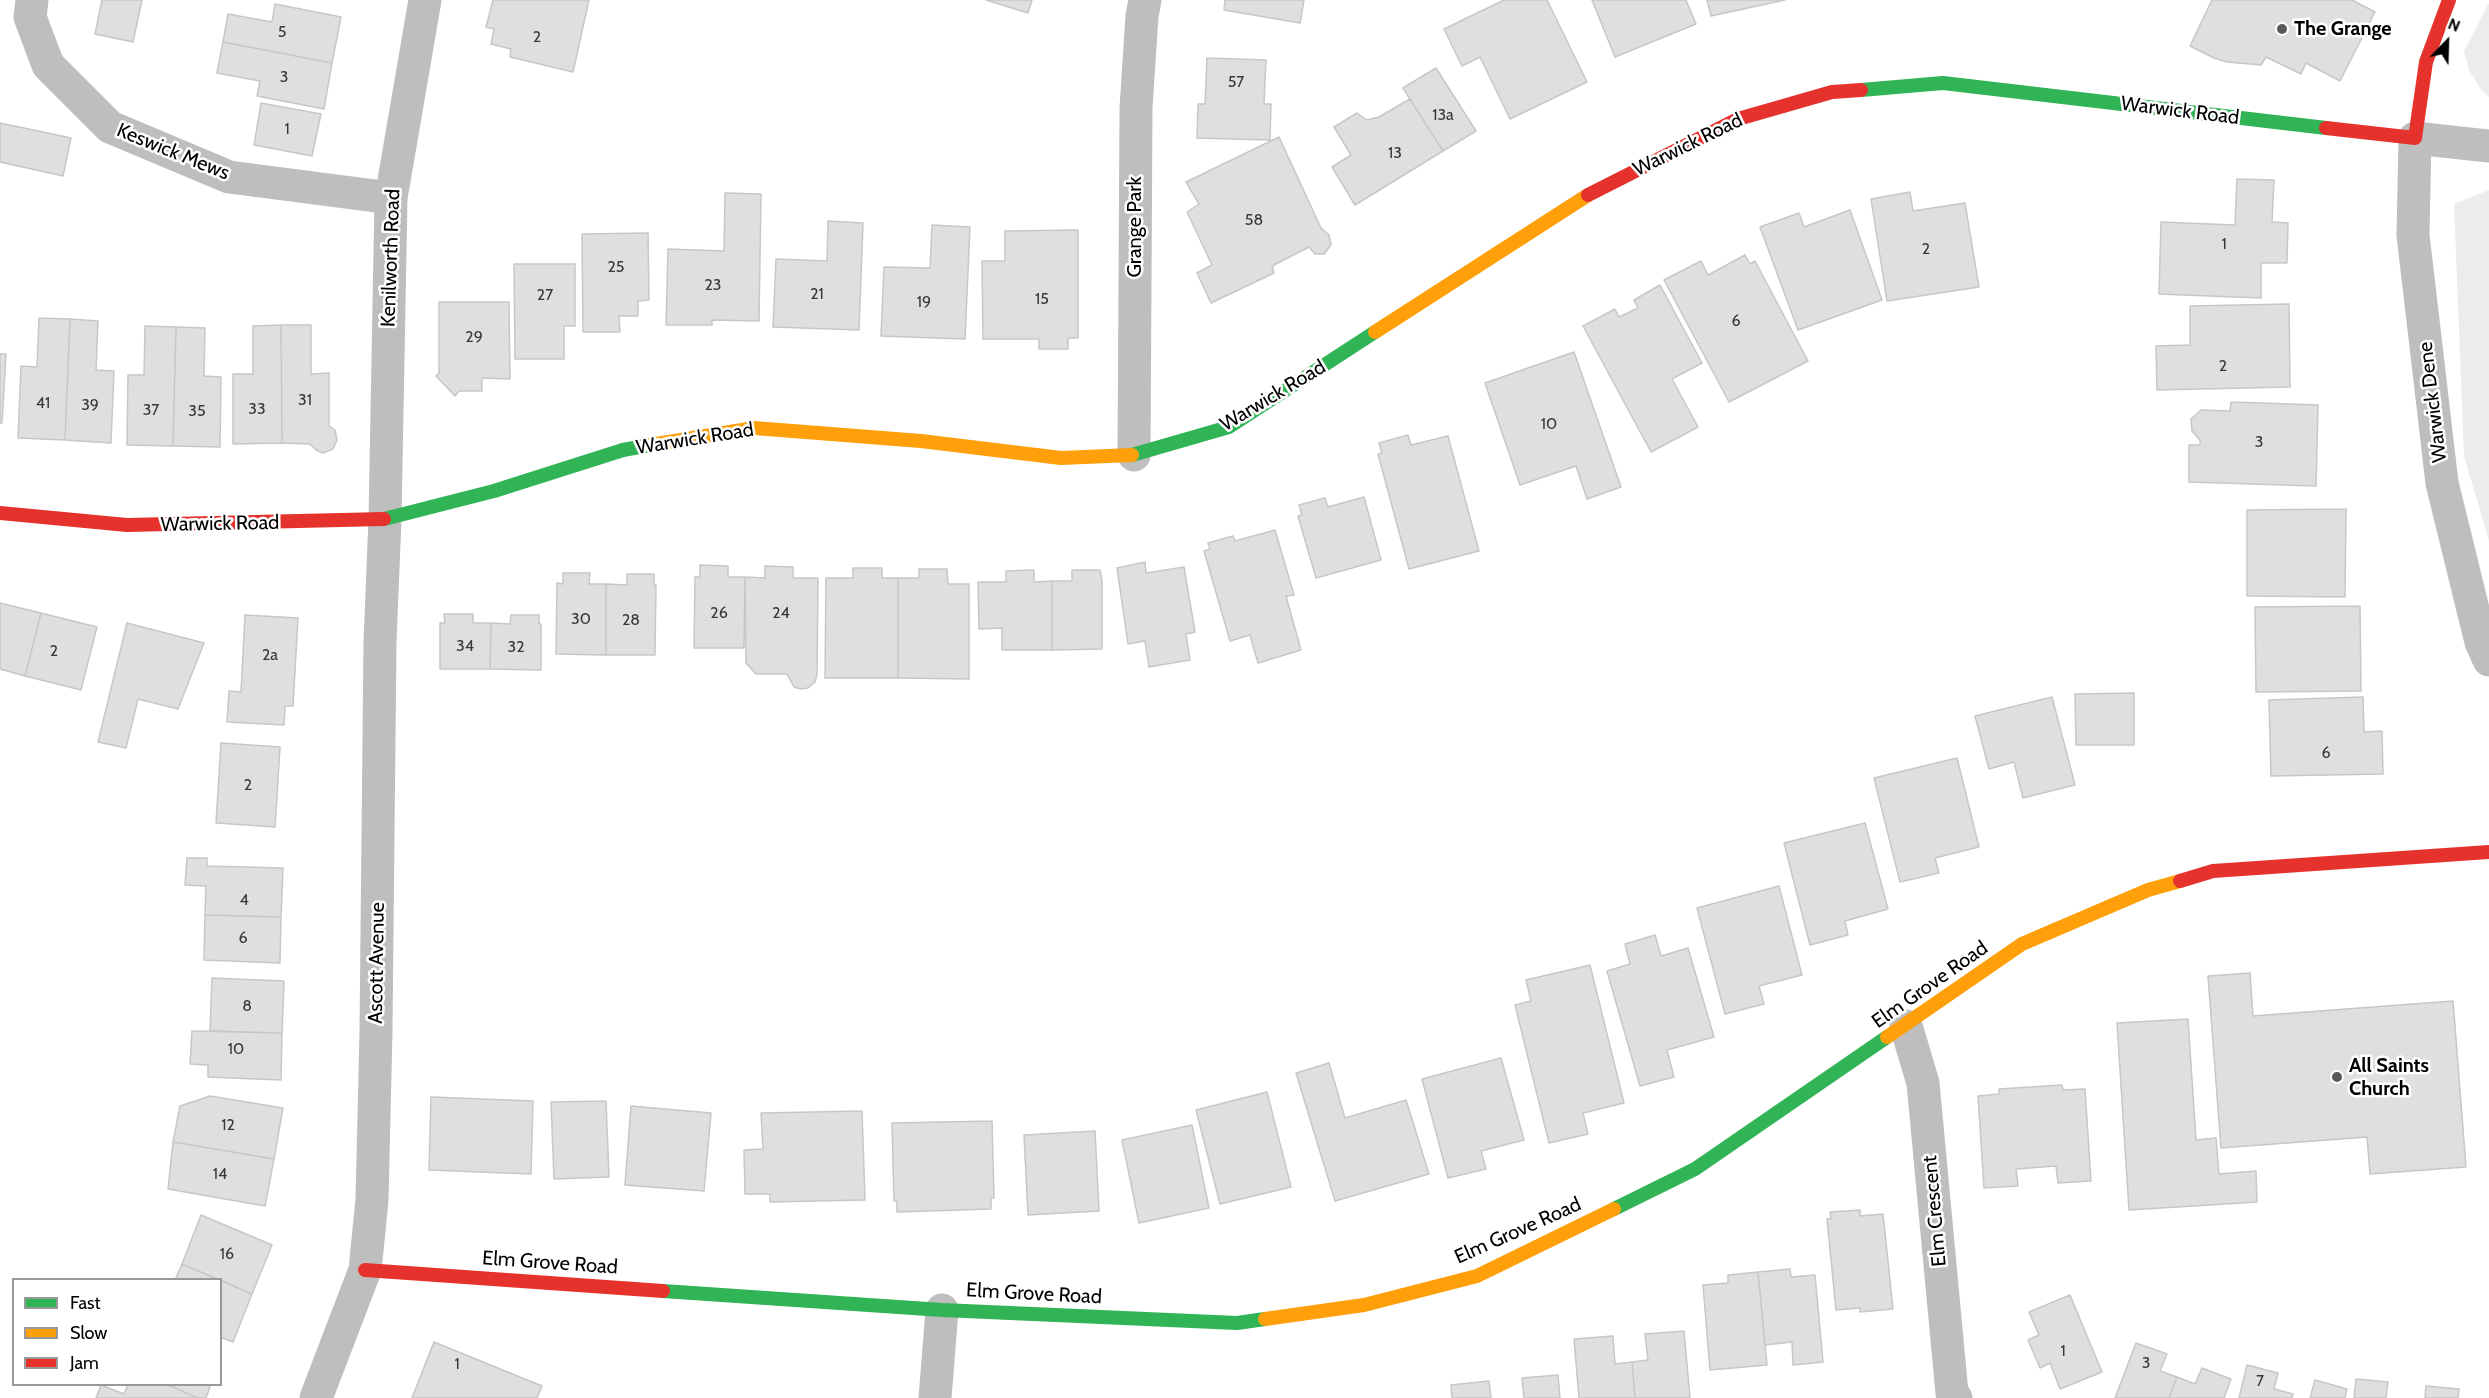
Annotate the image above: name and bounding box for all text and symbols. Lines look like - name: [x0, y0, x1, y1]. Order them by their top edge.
- north arrow: [2417, 12, 2477, 72]
- text: N: [2445, 14, 2463, 36]
- place label: The Grange: [2294, 17, 2392, 41]
- house number: 5: [278, 22, 286, 42]
- marker: The Grange: [2275, 22, 2289, 36]
- house number: 2: [533, 27, 541, 47]
- house number: 3: [280, 67, 288, 87]
- house number: 57: [1228, 72, 1244, 92]
- street label: Warwick Road: [2120, 92, 2240, 130]
- house number: 13a: [1432, 105, 1454, 125]
- street label: Warwick Road: [1629, 108, 1747, 182]
- street label: Keswick Mews: [113, 118, 233, 186]
- house number: 1: [284, 119, 290, 139]
- house number: 13: [1388, 143, 1402, 163]
- street label: Grange Park: [1123, 176, 1147, 278]
- street label: Kenilworth Road: [377, 189, 405, 327]
- house number: 58: [1245, 210, 1263, 230]
- house number: 1: [2221, 234, 2227, 254]
- house number: 2: [1922, 239, 1930, 259]
- house number: 25: [607, 257, 625, 277]
- house number: 23: [704, 275, 722, 295]
- house number: 21: [810, 284, 824, 304]
- house number: 27: [537, 285, 553, 305]
- house number: 15: [1035, 289, 1049, 309]
- house number: 19: [917, 292, 931, 312]
- house number: 6: [1731, 311, 1741, 331]
- house number: 29: [465, 327, 483, 347]
- street label: Warwick Dene: [2414, 340, 2452, 464]
- street label: Warwick Road: [1216, 355, 1330, 437]
- house number: 2: [2219, 356, 2227, 376]
- house number: 31: [298, 390, 312, 410]
- house number: 41: [36, 393, 50, 413]
- house number: 39: [81, 395, 99, 415]
- house number: 33: [248, 399, 266, 419]
- house number: 37: [143, 400, 159, 420]
- house number: 35: [188, 401, 206, 421]
- house number: 10: [1541, 414, 1557, 434]
- street label: Warwick Road: [635, 418, 755, 460]
- house number: 3: [2255, 432, 2263, 452]
- street label: Warwick Road: [160, 511, 280, 537]
- house number: 26: [710, 603, 728, 623]
- house number: 24: [772, 603, 790, 623]
- house number: 30: [571, 609, 591, 629]
- house number: 28: [622, 610, 640, 630]
- house number: 34: [456, 636, 474, 656]
- house number: 32: [507, 637, 525, 657]
- house number: 2: [50, 641, 58, 661]
- house number: 2a: [262, 645, 278, 665]
- house number: 6: [2321, 743, 2331, 763]
- house number: 2: [244, 775, 252, 795]
- house number: 4: [239, 890, 249, 910]
- street label: Ascott Avenue: [364, 902, 390, 1024]
- house number: 6: [238, 928, 248, 948]
- street label: Elm Grove Road: [1867, 936, 1993, 1034]
- house number: 8: [242, 996, 252, 1016]
- house number: 10: [228, 1039, 244, 1059]
- place label: All Saints Church: [2349, 1054, 2429, 1101]
- marker: All Saints Church: [2330, 1070, 2344, 1084]
- house number: 12: [221, 1115, 235, 1135]
- street label: Elm Crescent: [1918, 1154, 1952, 1268]
- house number: 14: [213, 1164, 227, 1184]
- street label: Elm Grove Road: [1451, 1192, 1585, 1270]
- house number: 16: [220, 1244, 234, 1264]
- street label: Elm Grove Road: [481, 1246, 619, 1280]
- legend: [12, 1278, 222, 1386]
- street label: Elm Grove Road: [966, 1278, 1102, 1310]
- text: Fast: [70, 1292, 101, 1314]
- text: Slow: [70, 1322, 107, 1344]
- house number: 1: [2060, 1341, 2066, 1361]
- text: Jam: [70, 1352, 99, 1374]
- house number: 3: [2142, 1353, 2150, 1373]
- house number: 1: [454, 1354, 460, 1374]
- house number: 7: [2256, 1371, 2264, 1391]

